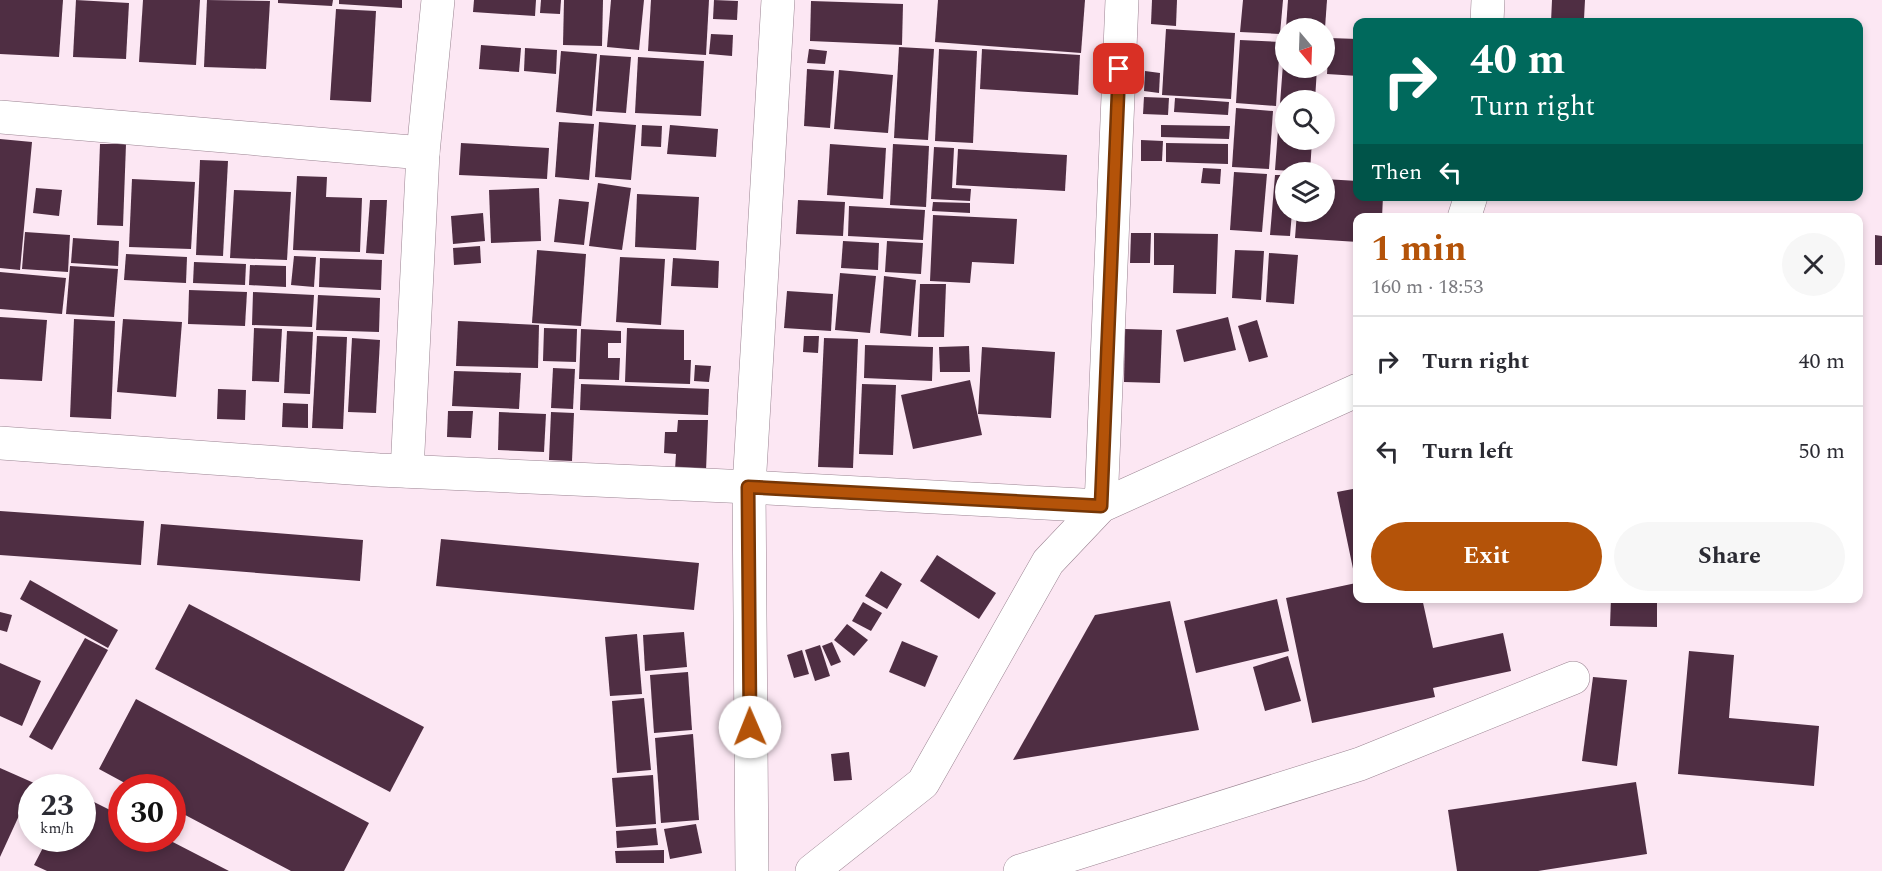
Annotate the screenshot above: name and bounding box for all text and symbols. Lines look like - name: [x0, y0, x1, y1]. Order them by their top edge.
- north arrow: [1275, 18, 1335, 78]
- map controls: [1275, 18, 1335, 222]
- text: 40 m: [1470, 29, 1565, 92]
- icon: right: [1371, 42, 1449, 120]
- pin: [1093, 43, 1144, 94]
- icon: arrive: [1102, 52, 1135, 85]
- text: Turn right: [1470, 86, 1595, 128]
- button: search: [1275, 90, 1335, 150]
- text: Then: [1371, 156, 1422, 189]
- icon: left: [1434, 156, 1467, 189]
- button: layers: [1275, 162, 1335, 222]
- text: 1 min: [1371, 222, 1467, 277]
- button: close: [1782, 233, 1845, 296]
- text: 160 m · 18:53: [1371, 272, 1483, 302]
- icon: right: [1371, 345, 1404, 378]
- text: Turn right: [1422, 345, 1529, 378]
- text: 40 m: [1799, 345, 1845, 378]
- icon: left: [1371, 435, 1404, 468]
- text: Turn left: [1422, 435, 1514, 468]
- text: 50 m: [1799, 435, 1845, 468]
- button: Exit: [1371, 522, 1602, 591]
- button: Share: [1614, 522, 1845, 591]
- position arrow: [718, 695, 782, 759]
- speed limit sign: 30: [108, 774, 186, 852]
- text: 23: [40, 783, 74, 829]
- text: km/h: [40, 817, 74, 840]

